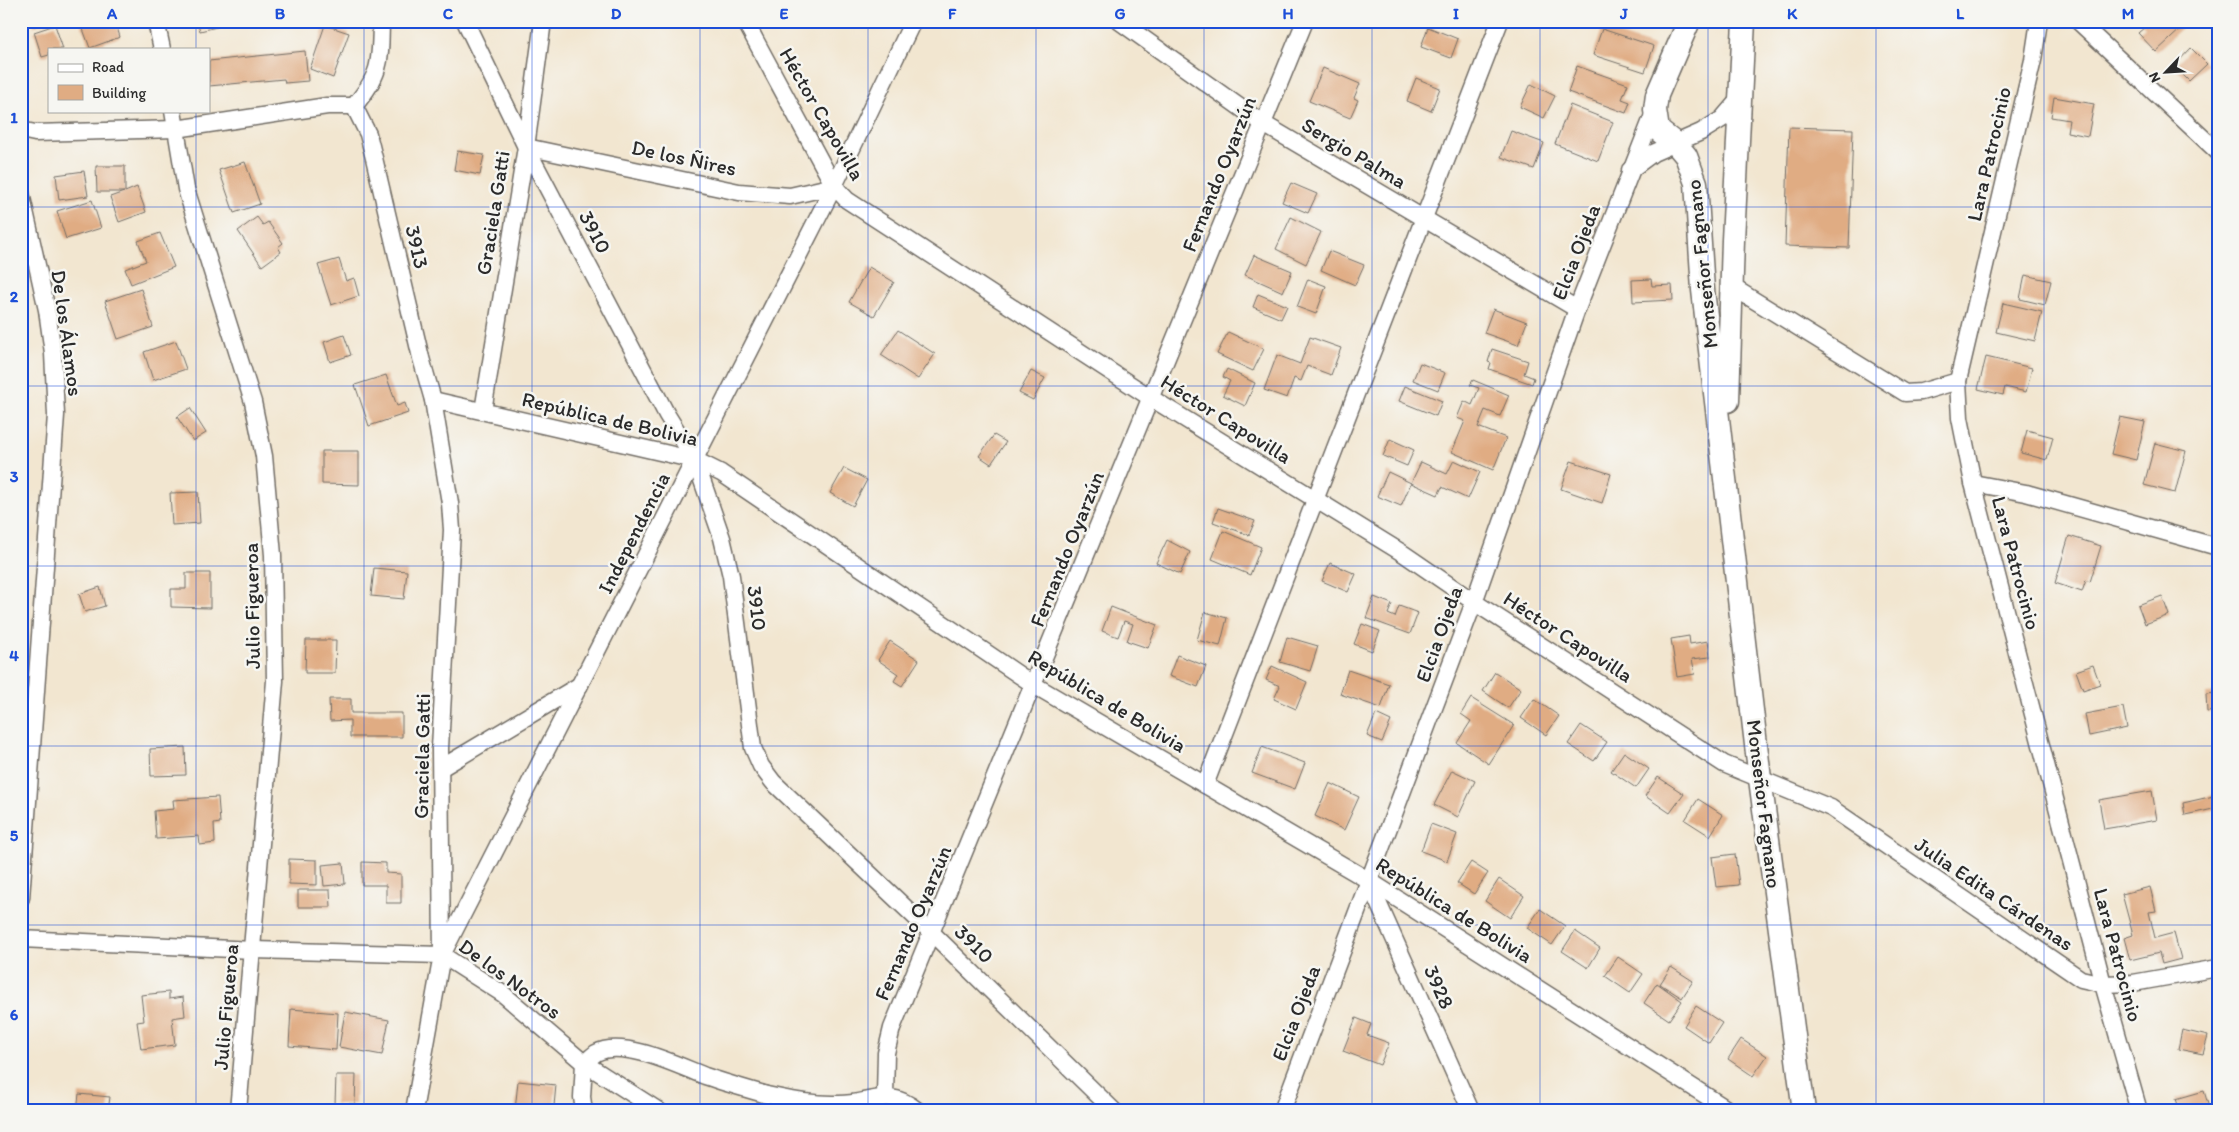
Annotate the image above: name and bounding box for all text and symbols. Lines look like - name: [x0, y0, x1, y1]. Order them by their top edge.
- text: A: [106, 4, 118, 23]
- text: B: [275, 4, 286, 23]
- text: C: [443, 4, 454, 23]
- text: D: [611, 4, 622, 23]
- text: E: [780, 4, 789, 23]
- text: F: [948, 4, 957, 23]
- text: G: [1114, 4, 1126, 23]
- text: H: [1282, 4, 1294, 23]
- text: I: [1453, 4, 1459, 23]
- text: J: [1619, 4, 1628, 23]
- text: K: [1787, 4, 1798, 23]
- text: L: [1956, 4, 1965, 23]
- text: M: [2122, 4, 2134, 23]
- street label: Héctor Capovilla: [774, 43, 871, 185]
- legend: [48, 48, 210, 112]
- north arrow: [2142, 48, 2192, 98]
- text: Road: [92, 58, 125, 76]
- text: N: [2145, 69, 2164, 85]
- text: Building: [92, 84, 146, 102]
- street label: Lara Patrocinio: [1961, 84, 2016, 224]
- street label: Fernando Oyarzún: [1176, 92, 1261, 255]
- text: 1: [10, 108, 18, 127]
- street label: Sergio Palma: [1297, 112, 1411, 194]
- street label: De los Ñires: [629, 134, 739, 181]
- street label: Graciela Gatti: [470, 149, 515, 277]
- street label: Monseñor Fagnano: [1680, 178, 1723, 350]
- street label: Elcia Ojeda: [1546, 200, 1605, 303]
- street label: 3910: [574, 206, 617, 258]
- street label: 3913: [400, 223, 435, 271]
- street label: De los Álamos: [46, 268, 89, 398]
- text: 2: [10, 287, 19, 306]
- street label: Héctor Capovilla: [1156, 368, 1296, 469]
- street label: República de Bolivia: [520, 386, 701, 451]
- text: 3: [10, 467, 19, 486]
- street label: Fernando Oyarzún: [1024, 467, 1109, 630]
- street label: Independencia: [592, 468, 675, 598]
- street label: Lara Patrocinio: [1987, 493, 2046, 632]
- street label: Julio Figueroa: [238, 543, 265, 669]
- street label: Elcia Ojeda: [1410, 582, 1467, 685]
- street label: 3910: [742, 584, 773, 632]
- street label: Héctor Capovilla: [1499, 586, 1638, 688]
- street label: República de Bolivia: [1024, 644, 1191, 758]
- text: 4: [9, 646, 19, 665]
- street label: Graciela Gatti: [408, 693, 435, 819]
- street label: Monseñor Fagnano: [1742, 718, 1787, 890]
- text: 5: [10, 826, 19, 845]
- street label: Julia Edita Cárdenas: [1910, 831, 2078, 956]
- street label: Fernando Oyarzún: [869, 842, 956, 1004]
- street label: República de Bolivia: [1371, 851, 1537, 968]
- street label: Lara Patrocinio: [2089, 885, 2148, 1024]
- street label: 3910: [949, 919, 999, 968]
- street label: De los Notros: [454, 933, 566, 1024]
- street label: Julio Figueroa: [208, 943, 243, 1071]
- street label: Elcia Ojeda: [1266, 961, 1325, 1064]
- street label: 3928: [1419, 961, 1460, 1012]
- text: 6: [10, 1005, 19, 1024]

